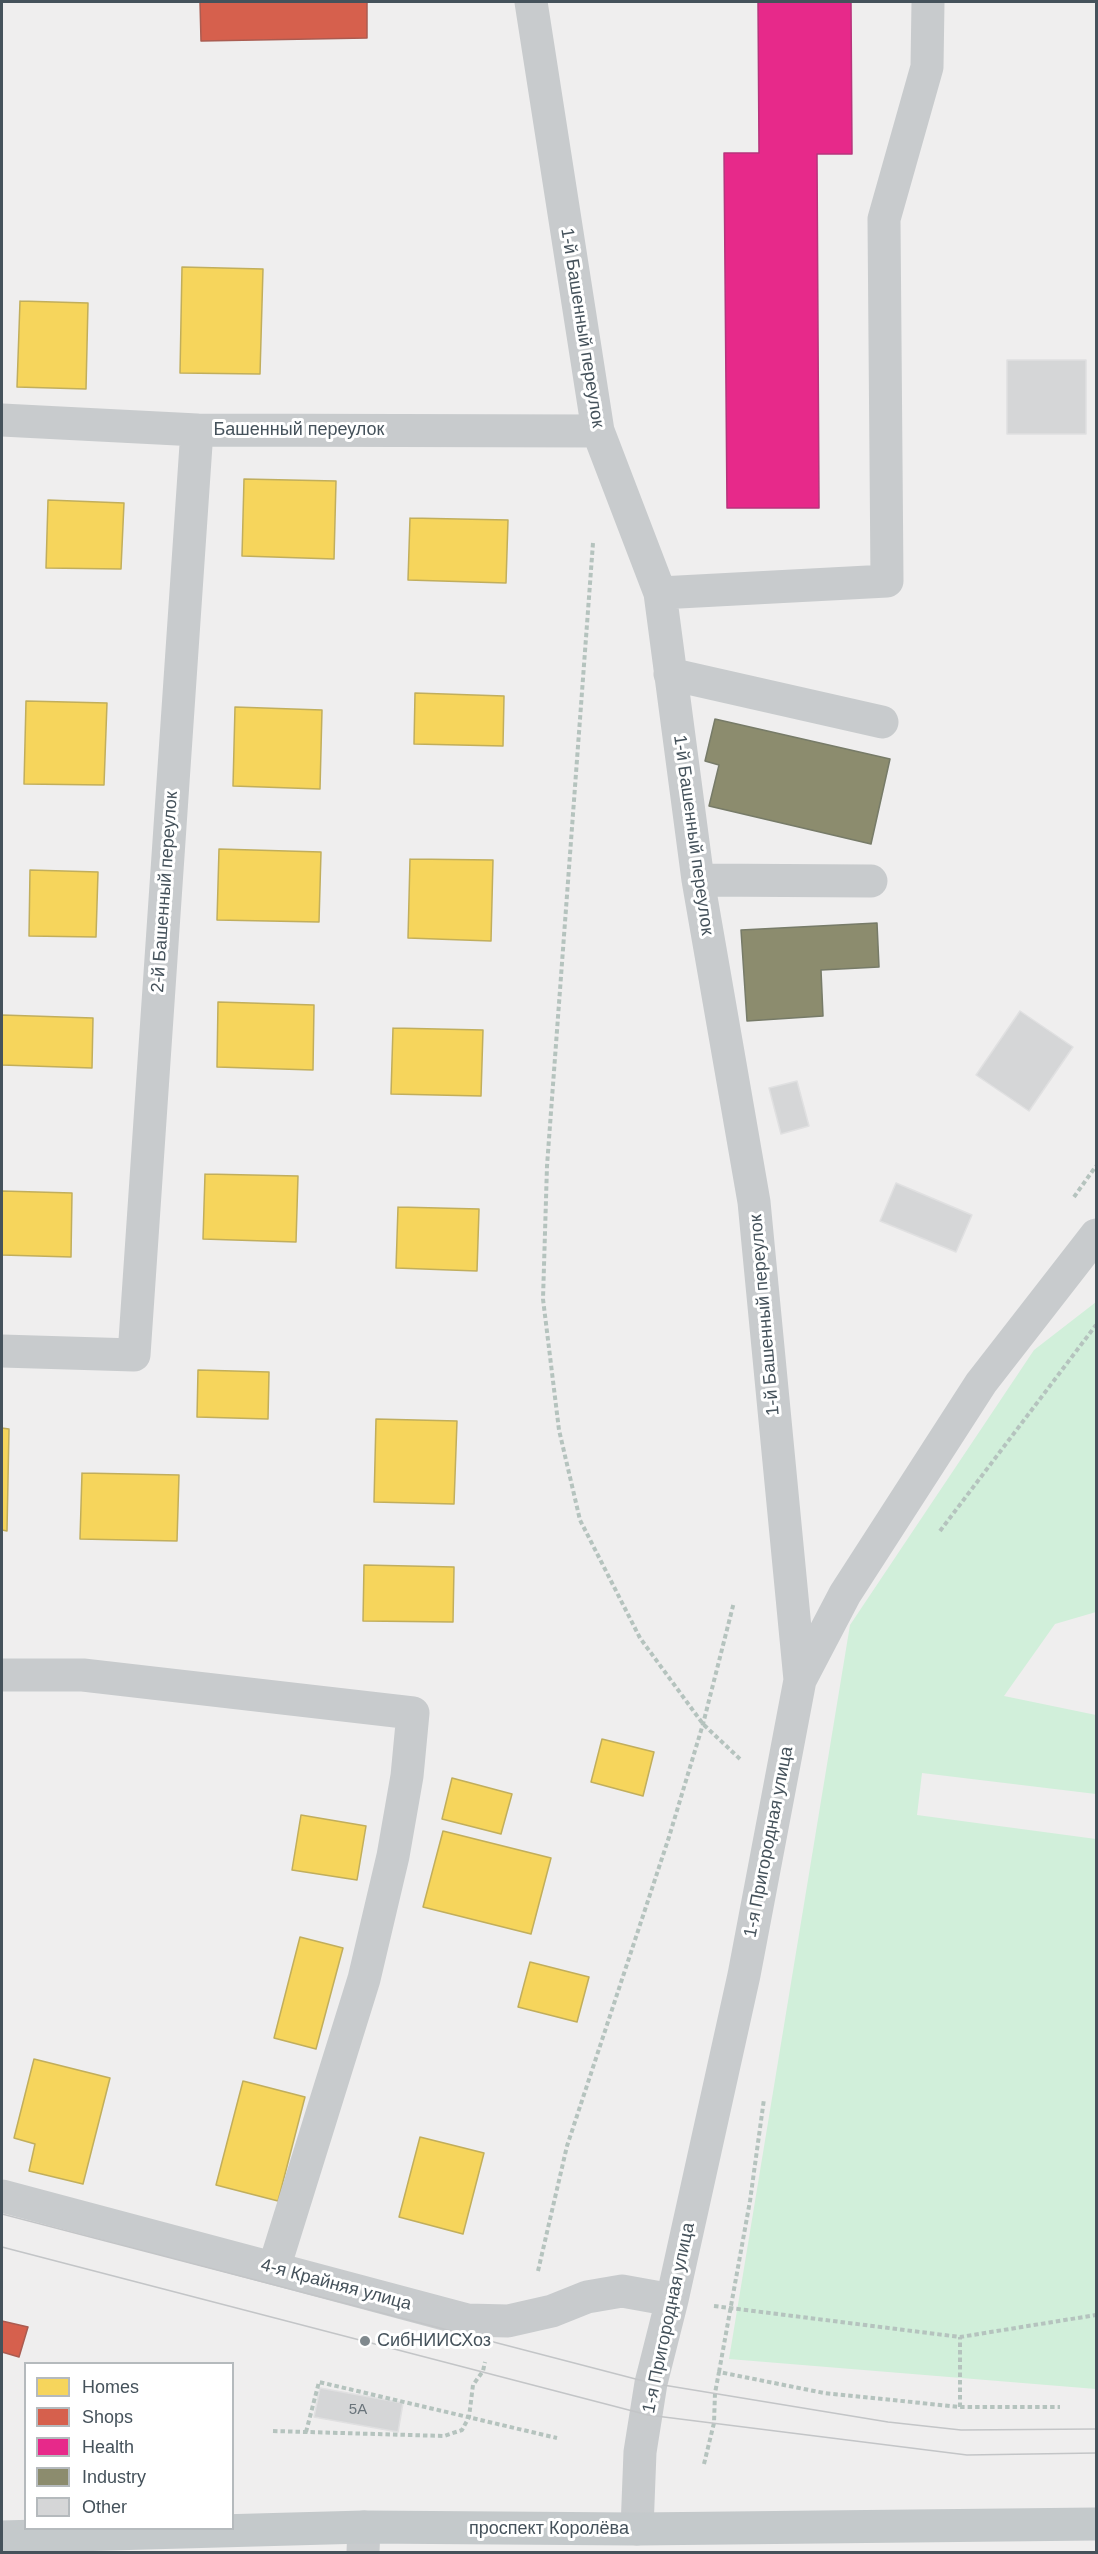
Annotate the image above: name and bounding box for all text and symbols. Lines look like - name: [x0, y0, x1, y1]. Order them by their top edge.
- street label: 1-й Башенный переулок: [556, 227, 608, 429]
- street label: Башенный переулок: [214, 419, 384, 441]
- street label: 1-й Башенный переулок: [668, 733, 718, 937]
- street label: 2-й Башенный переулок: [147, 791, 183, 993]
- street label: 1-й Башенный переулок: [745, 1213, 785, 1417]
- street label: 1-я Пригородная улица: [740, 1745, 798, 1939]
- street label: 1-я Пригородная улица: [638, 2221, 700, 2415]
- street label: 4-я Крайняя улица: [258, 2254, 414, 2316]
- place label: СибНИИСХоз: [377, 2330, 491, 2352]
- marker: СибНИИСХоз: [358, 2334, 372, 2348]
- legend: [24, 2362, 234, 2530]
- text: Homes: [82, 2377, 139, 2397]
- house number: 5А: [349, 2401, 367, 2419]
- text: Shops: [82, 2407, 133, 2427]
- text: Health: [82, 2437, 134, 2457]
- text: Industry: [82, 2467, 146, 2487]
- text: Other: [82, 2497, 127, 2517]
- street label: проспект Королёва: [469, 2518, 629, 2540]

